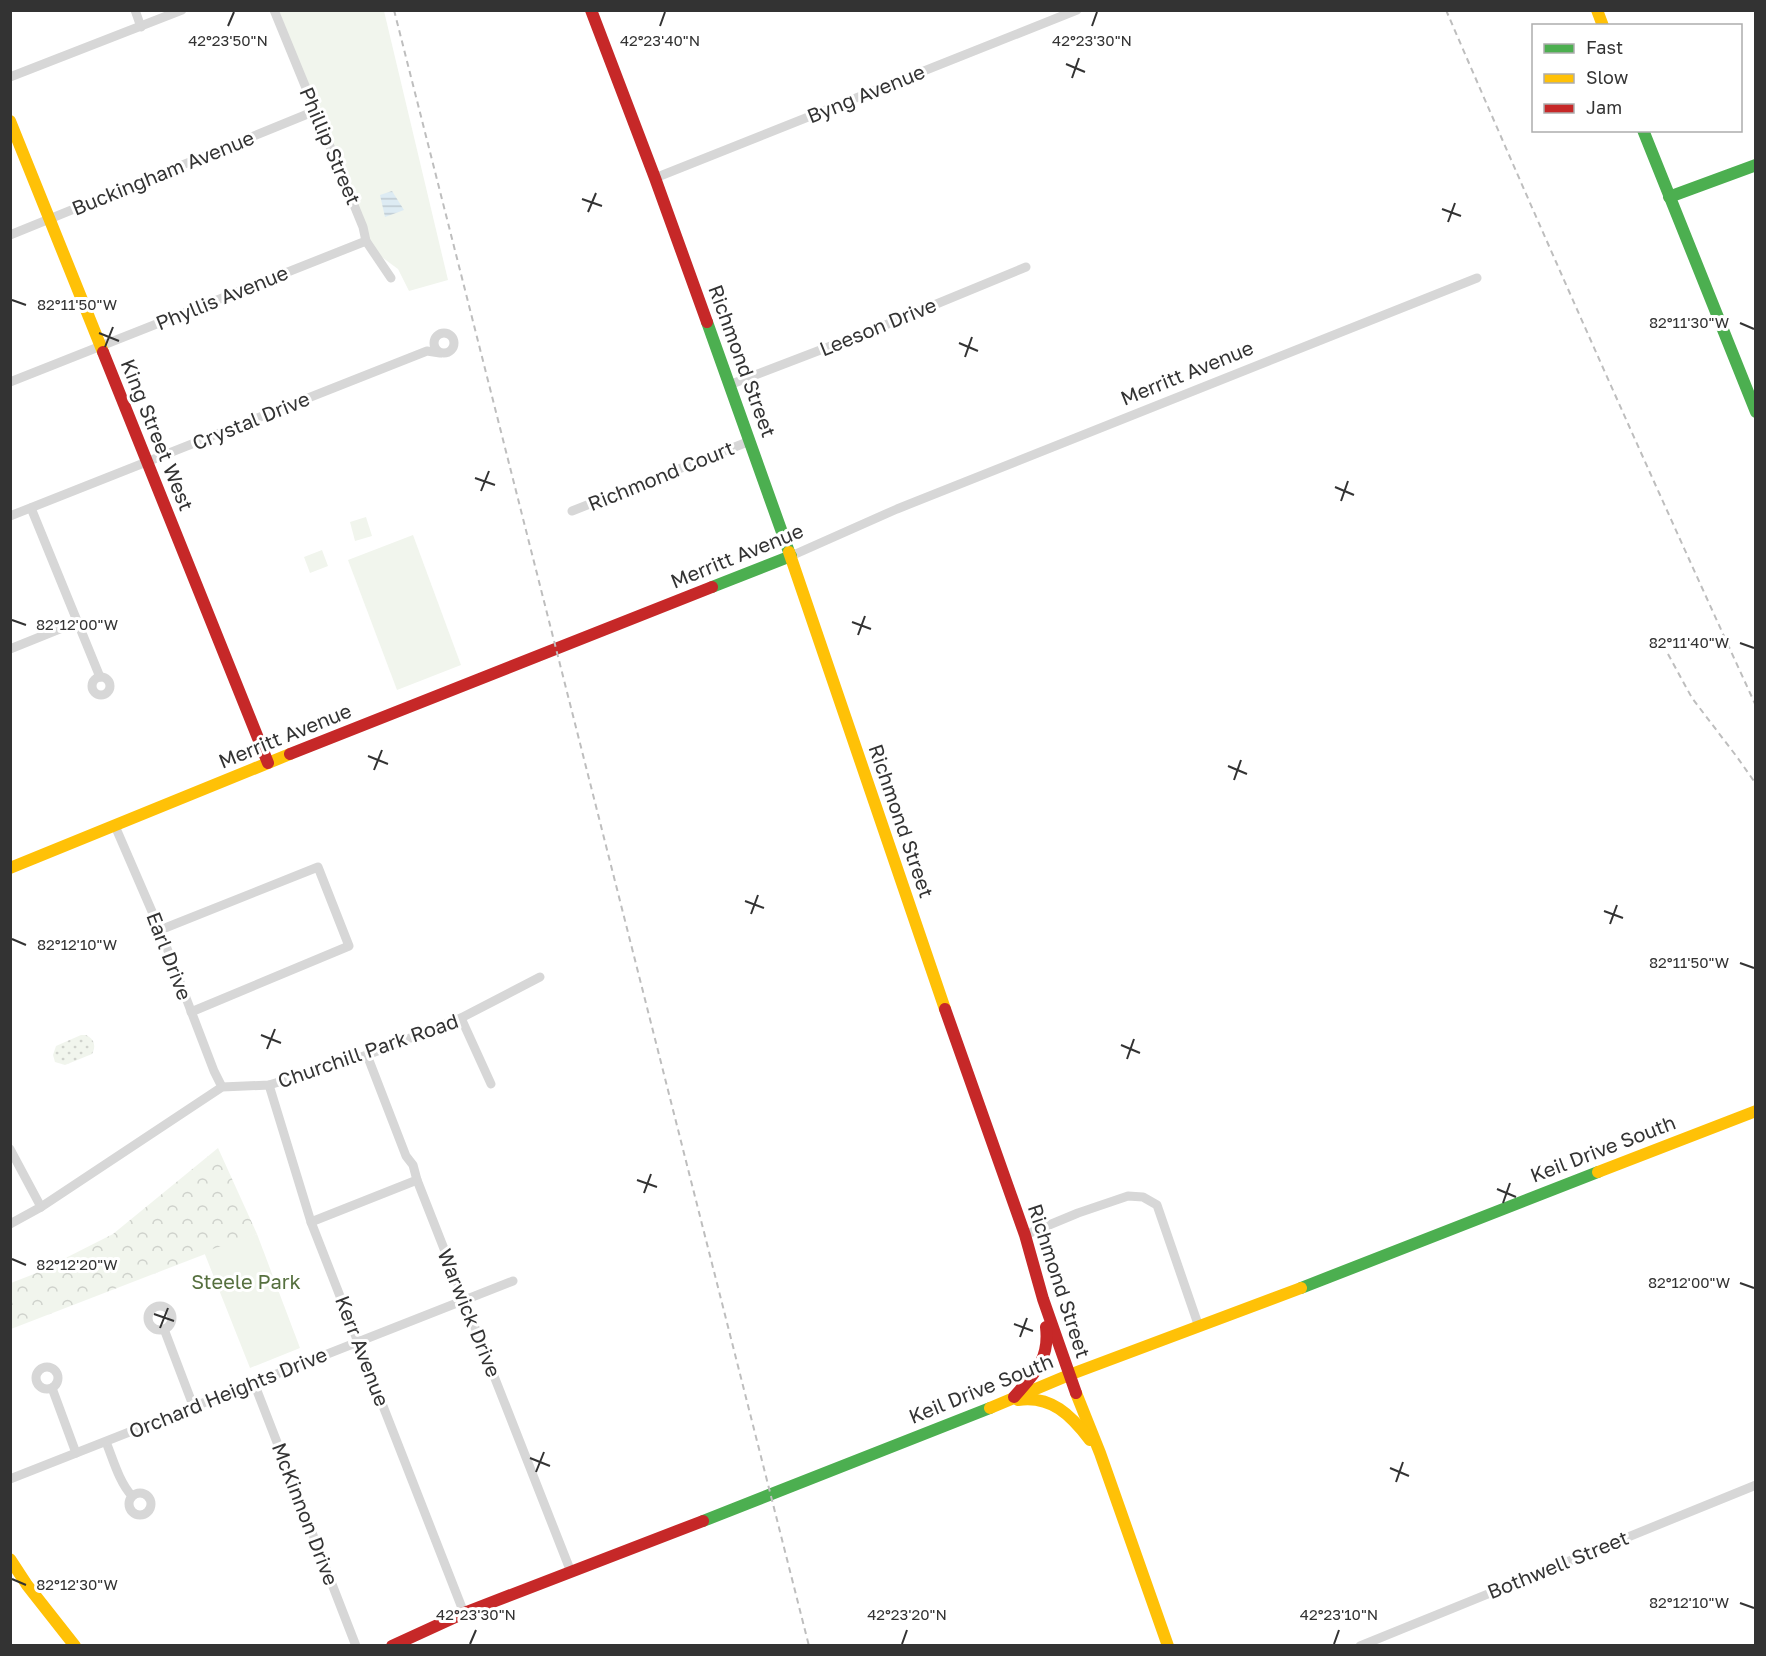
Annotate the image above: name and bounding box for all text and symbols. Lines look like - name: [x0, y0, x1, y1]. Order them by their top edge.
- legend: [1532, 24, 1742, 132]
- text: 42°23'50"N: [188, 31, 268, 49]
- text: 42°23'40"N: [620, 31, 700, 49]
- text: 42°23'30"N: [1052, 31, 1132, 49]
- text: Fast: [1586, 36, 1623, 58]
- street label: Byng Avenue: [803, 59, 928, 128]
- text: Slow: [1586, 66, 1629, 88]
- street label: Phillip Street: [295, 83, 366, 208]
- text: Jam: [1586, 96, 1622, 118]
- street label: Buckingham Avenue: [68, 125, 257, 220]
- street label: Phyllis Avenue: [152, 260, 291, 335]
- street label: Richmond Street: [704, 281, 782, 440]
- street label: Leeson Drive: [816, 292, 940, 360]
- text: 82°11'50"W: [37, 295, 117, 313]
- text: 82°11'30"W: [1649, 313, 1729, 331]
- street label: Merritt Avenue: [1117, 335, 1257, 410]
- street label: King Street West: [117, 355, 199, 514]
- street label: Crystal Drive: [189, 386, 313, 454]
- street label: Richmond Court: [584, 435, 737, 515]
- street label: Merritt Avenue: [667, 518, 807, 593]
- text: 82°12'00"W: [36, 615, 118, 633]
- text: 82°11'40"W: [1649, 633, 1729, 651]
- street label: Merritt Avenue: [215, 698, 355, 773]
- street label: Richmond Street: [864, 741, 939, 901]
- street label: Earl Drive: [142, 908, 198, 1003]
- text: 82°12'10"W: [37, 935, 117, 953]
- text: 82°11'50"W: [1649, 953, 1729, 971]
- street label: Churchill Park Road: [274, 1008, 461, 1092]
- street label: Keil Drive South: [1527, 1109, 1679, 1187]
- street label: Richmond Street: [1024, 1201, 1096, 1361]
- street label: Warwick Drive: [433, 1245, 507, 1380]
- text: 82°12'20"W: [36, 1255, 118, 1273]
- park label: Steele Park: [191, 1269, 301, 1293]
- text: 82°12'00"W: [1648, 1273, 1730, 1291]
- street label: Kerr Avenue: [331, 1292, 395, 1409]
- street label: Orchard Heights Drive: [125, 1341, 330, 1443]
- street label: Keil Drive South: [905, 1348, 1056, 1428]
- street label: McKinnon Drive: [268, 1439, 344, 1588]
- street label: Bothwell Street: [1484, 1525, 1632, 1603]
- text: 82°12'30"W: [36, 1575, 118, 1593]
- text: 82°12'10"W: [1649, 1593, 1729, 1611]
- text: 42°23'30"N: [436, 1605, 516, 1623]
- text: 42°23'20"N: [867, 1605, 947, 1623]
- text: 42°23'10"N: [1300, 1605, 1378, 1623]

